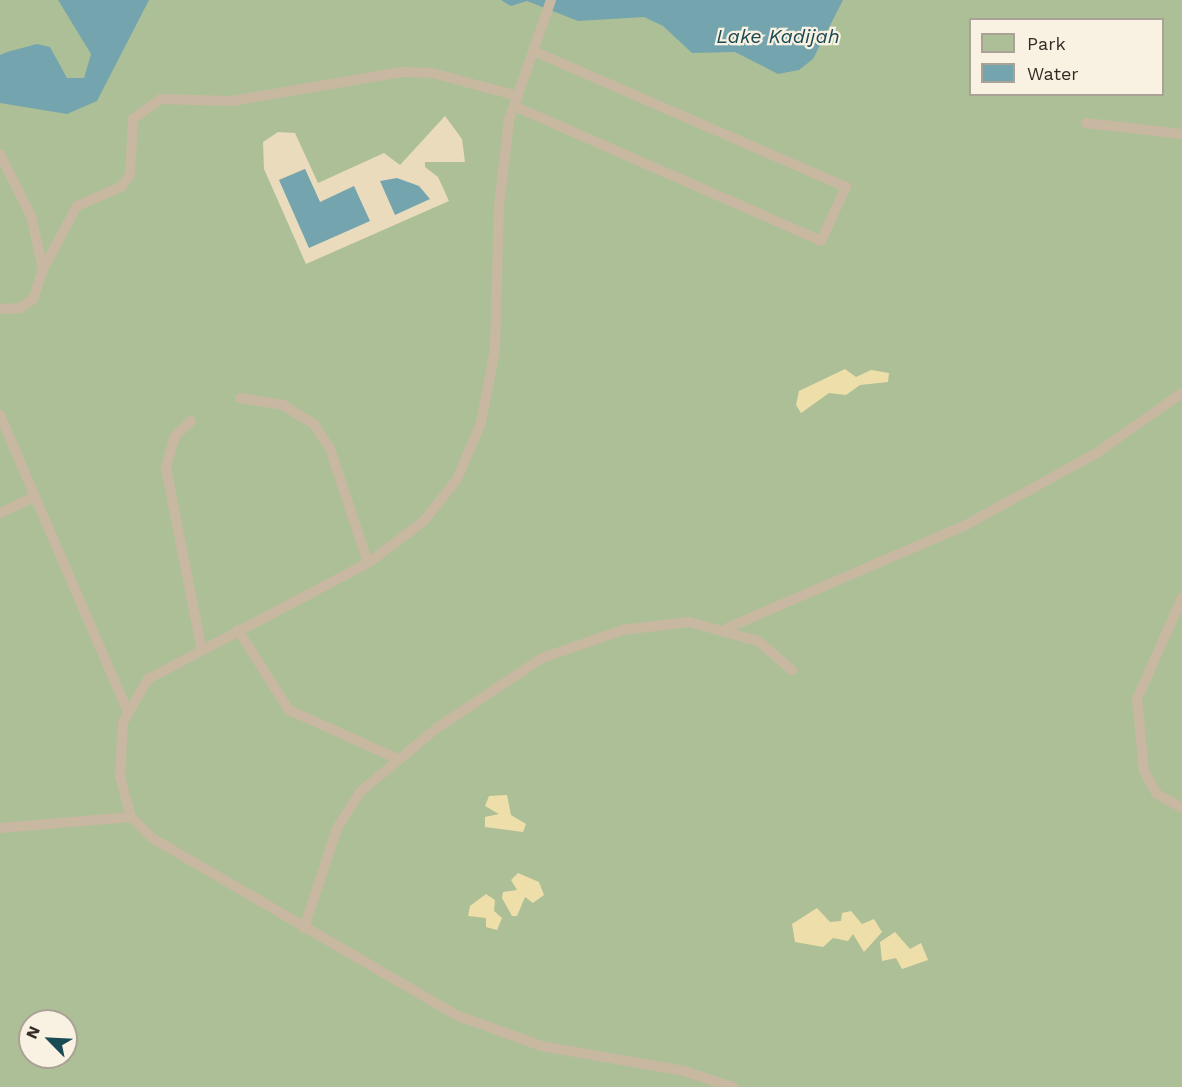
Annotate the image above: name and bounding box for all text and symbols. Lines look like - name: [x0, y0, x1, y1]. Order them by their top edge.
- legend: [969, 18, 1164, 96]
- water label: Lake Kadijah: [716, 24, 840, 48]
- text: Park: [1027, 33, 1066, 54]
- text: Water: [1027, 63, 1079, 84]
- north arrow: [18, 1009, 78, 1069]
- text: N: [22, 1023, 44, 1042]

